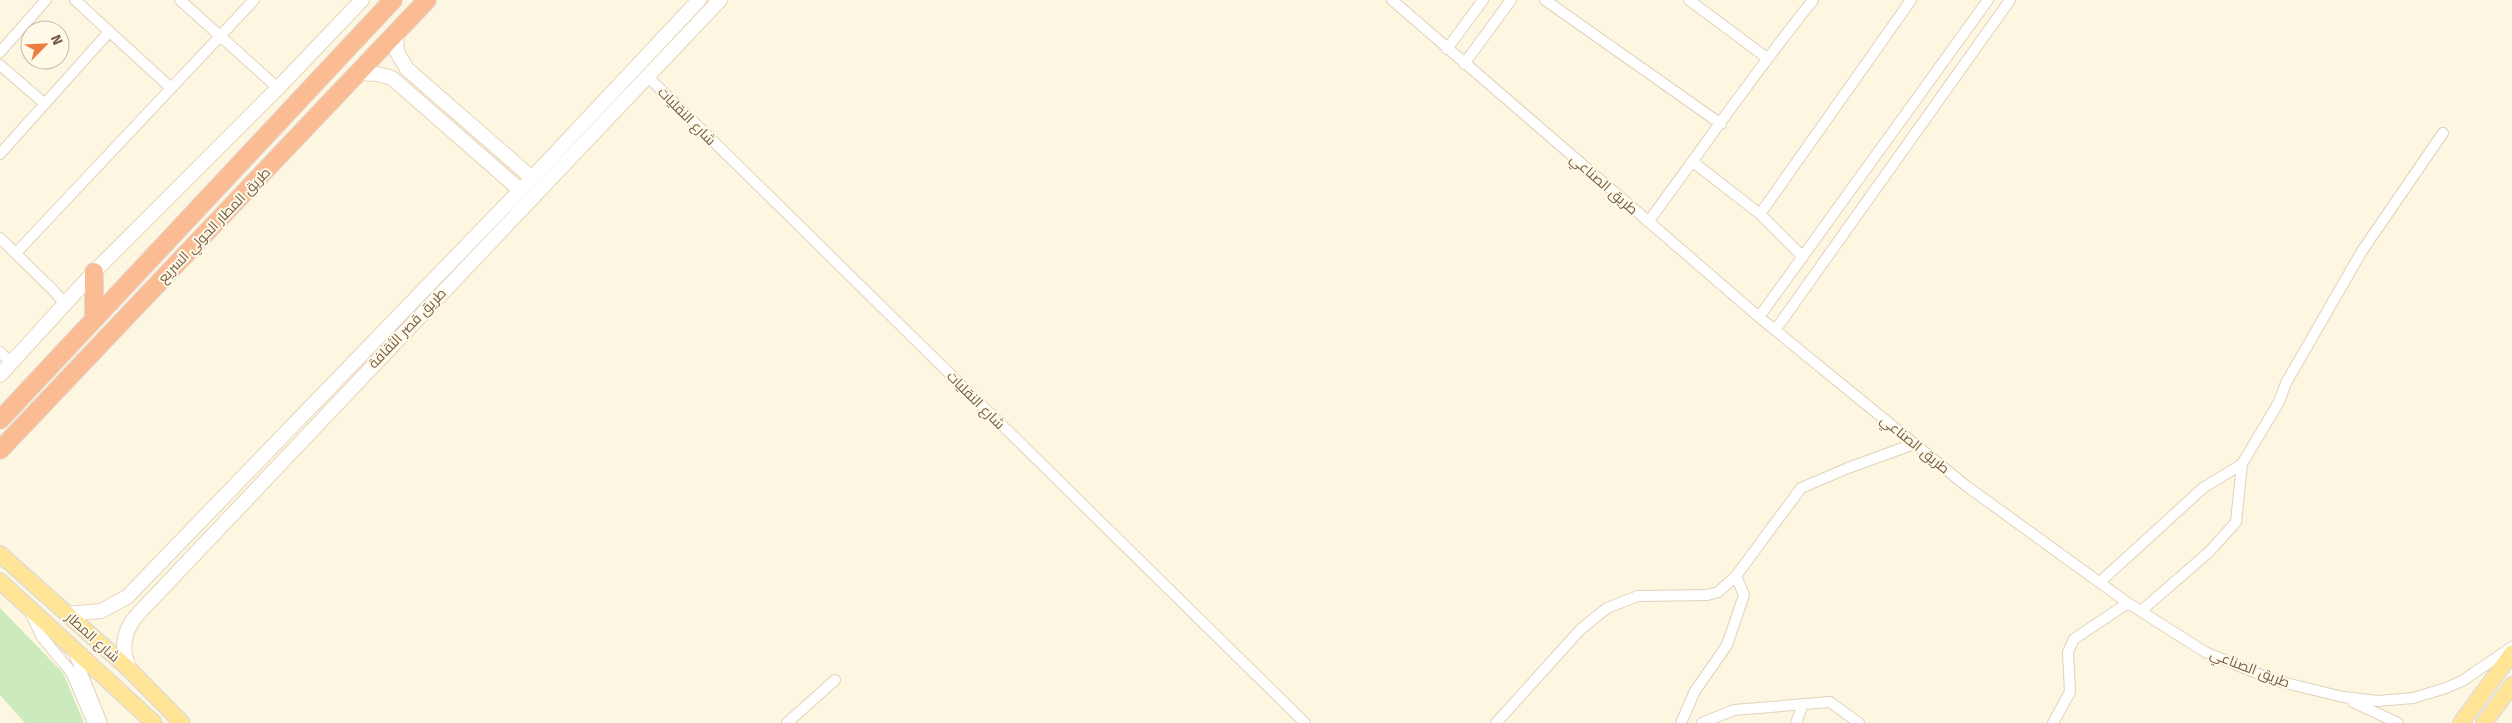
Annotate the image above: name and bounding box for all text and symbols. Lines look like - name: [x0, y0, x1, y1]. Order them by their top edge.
- north arrow: [20, 20, 70, 70]
- text: N: [47, 32, 66, 48]
- street label: شارع النقليات: [654, 84, 719, 149]
- street label: طريق الصناعي: [1564, 150, 1641, 221]
- street label: طريق المطار الحولي السريع: [155, 164, 276, 289]
- street label: طريق قصر الثقافة: [365, 285, 450, 372]
- street label: شارع النقليات: [943, 368, 1008, 433]
- street label: طريق الصناعي: [1875, 411, 1953, 480]
- street label: شارع المطار: [62, 608, 123, 666]
- street label: طريق الصناعي: [2206, 645, 2292, 694]

